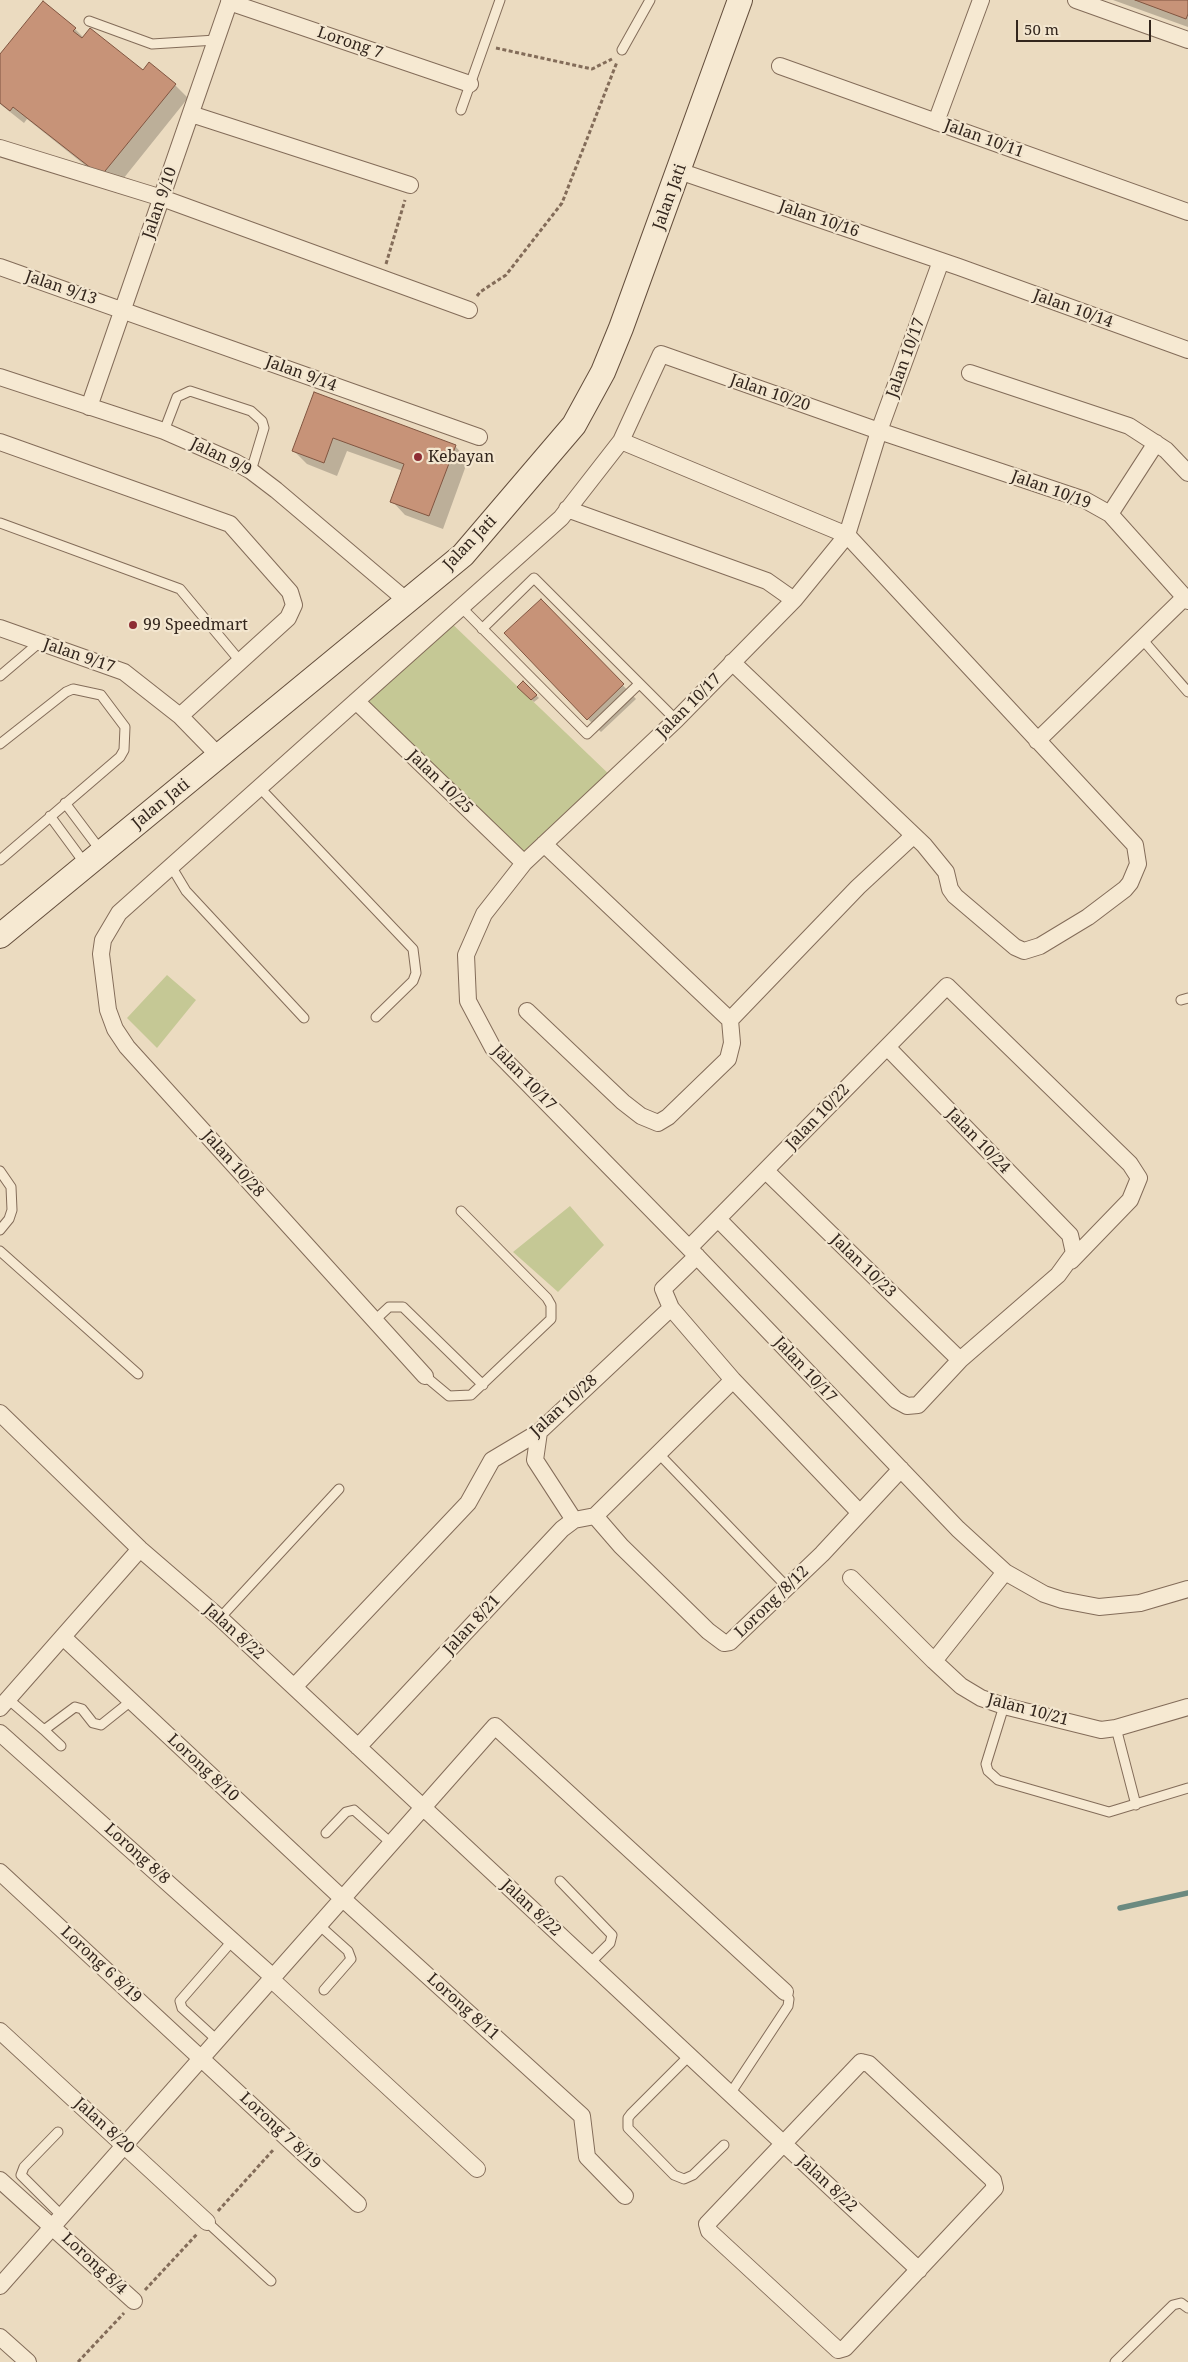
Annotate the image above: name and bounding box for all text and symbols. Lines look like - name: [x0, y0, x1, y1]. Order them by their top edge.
- scale bar: [1018, 10, 1153, 42]
- text: 50 m: [1024, 19, 1059, 39]
- street label: Lorong 7: [315, 23, 385, 63]
- street label: Jalan 10/11: [941, 116, 1027, 162]
- street label: Jalan Jati: [649, 161, 691, 233]
- street label: Jalan 9/10: [139, 165, 181, 241]
- street label: Jalan 10/16: [776, 196, 862, 242]
- street label: Jalan 9/13: [23, 267, 99, 309]
- street label: Jalan 10/14: [1030, 286, 1116, 332]
- street label: Jalan 10/17: [883, 315, 929, 401]
- street label: Jalan 9/14: [263, 352, 339, 396]
- street label: Jalan 10/20: [727, 370, 813, 416]
- street label: Jalan 9/9: [187, 434, 255, 480]
- place label: Kebayan: [428, 447, 494, 467]
- marker: Kebayan: [412, 451, 424, 463]
- street label: Jalan 10/19: [1008, 467, 1094, 513]
- street label: Jalan Jati: [439, 512, 501, 574]
- place label: 99 Speedmart: [143, 615, 248, 635]
- marker: 99 Speedmart: [127, 619, 139, 631]
- street label: Jalan 9/17: [41, 635, 117, 677]
- street label: Jalan 10/17: [653, 670, 725, 742]
- street label: Jalan 10/25: [403, 746, 477, 818]
- street label: Jalan Jati: [128, 775, 194, 833]
- street label: Jalan 10/17: [488, 1041, 560, 1115]
- street label: Jalan 10/22: [782, 1080, 854, 1154]
- street label: Jalan 10/24: [942, 1104, 1014, 1178]
- street label: Jalan 10/28: [198, 1127, 268, 1201]
- street label: Jalan 10/23: [826, 1230, 900, 1302]
- street label: Jalan 10/17: [769, 1333, 841, 1407]
- street label: Jalan 10/28: [527, 1371, 601, 1441]
- street label: Lorong /8/12: [731, 1562, 813, 1642]
- street label: Jalan 8/21: [440, 1591, 504, 1659]
- street label: Jalan 8/22: [200, 1600, 268, 1664]
- street label: Jalan 10/21: [985, 1690, 1071, 1730]
- street label: Lorong 8/10: [163, 1730, 243, 1806]
- street label: Lorong 8/8: [100, 1820, 174, 1888]
- street label: Jalan 8/22: [497, 1876, 565, 1940]
- street label: Lorong 6 8/19: [57, 1923, 145, 2007]
- street label: Lorong 8/11: [423, 1970, 503, 2044]
- street label: Lorong 7 8/19: [236, 2089, 324, 2173]
- street label: Jalan 8/20: [70, 2094, 138, 2158]
- street label: Jalan 8/22: [793, 2152, 861, 2216]
- street label: Lorong 8/4: [58, 2229, 130, 2299]

